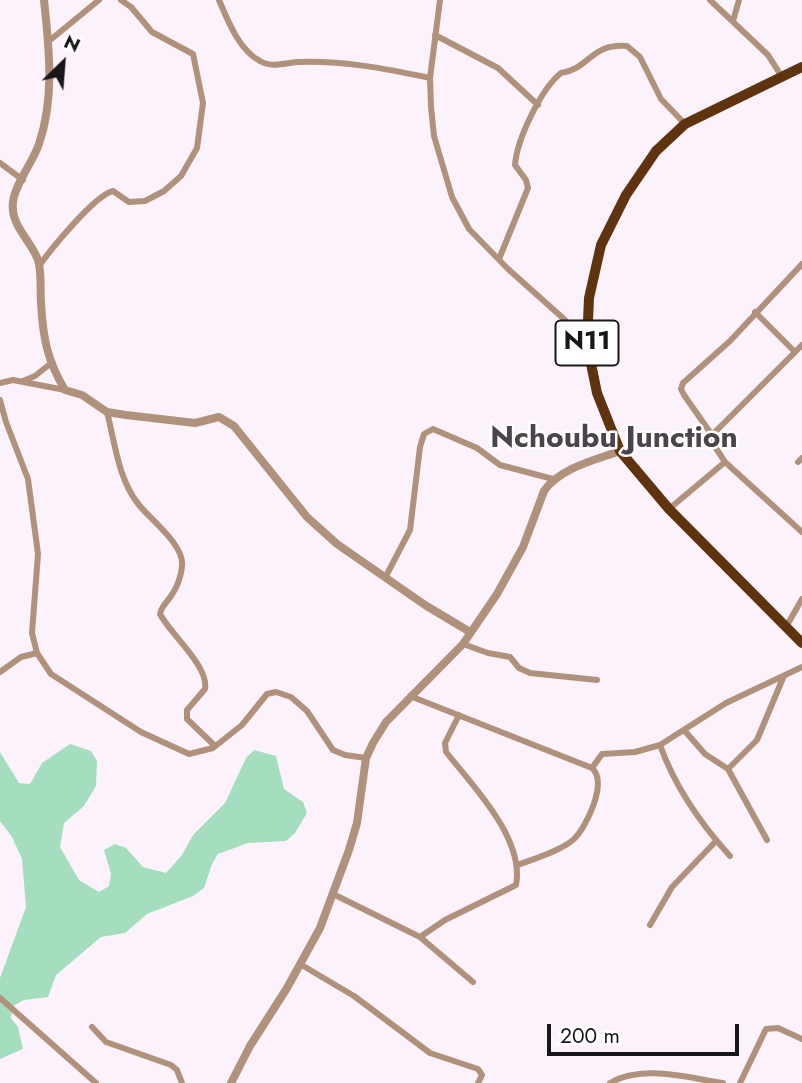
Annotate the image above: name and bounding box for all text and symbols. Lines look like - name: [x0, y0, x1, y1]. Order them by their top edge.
- north arrow: [28, 28, 98, 98]
- text: N: [60, 28, 85, 59]
- road number: N11: [556, 320, 618, 366]
- district label: Nchoubu Junction: [490, 422, 738, 458]
- scale bar: [550, 1010, 742, 1054]
- text: 200 m: [560, 1021, 620, 1051]

